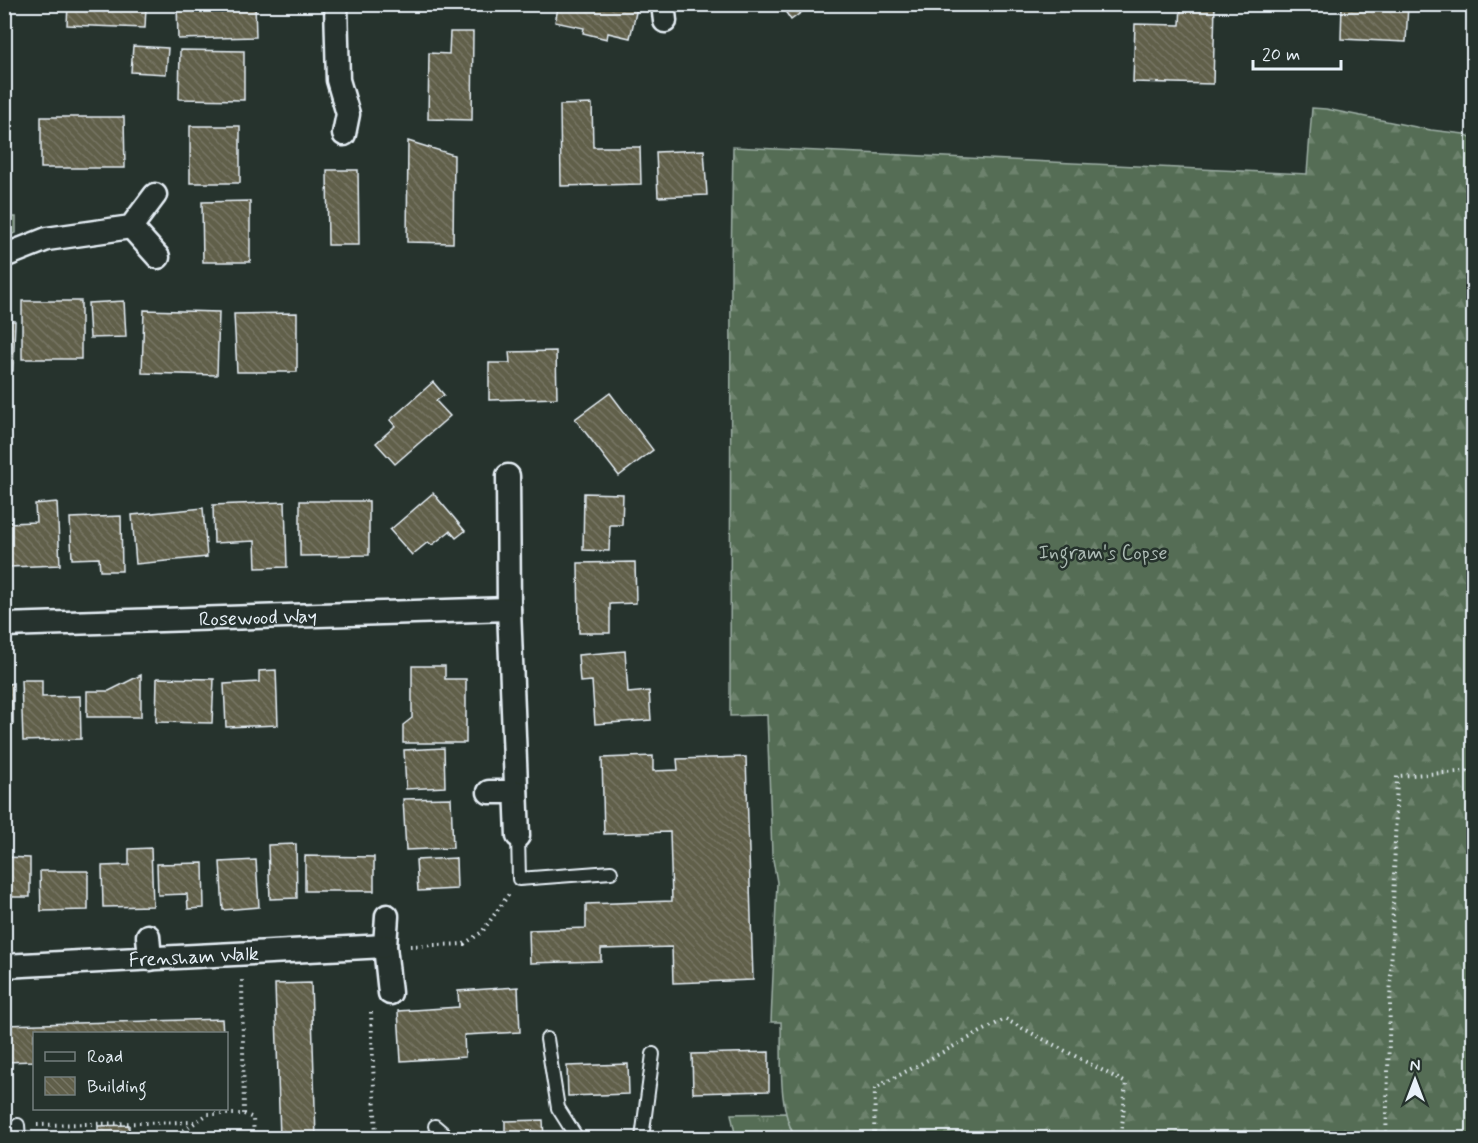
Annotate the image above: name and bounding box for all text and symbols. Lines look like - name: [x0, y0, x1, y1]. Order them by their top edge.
- scale bar: [1253, 33, 1342, 71]
- text: 20 m: [1262, 43, 1300, 67]
- park label: Ingram's Copse: [1039, 540, 1167, 569]
- street label: Rosewood Way: [198, 603, 318, 634]
- street label: Frensham Walk: [128, 941, 260, 974]
- legend: [33, 1032, 228, 1110]
- text: Road: [87, 1045, 123, 1069]
- north arrow: [1385, 1050, 1445, 1110]
- text: N: [1410, 1056, 1420, 1077]
- text: Building: [87, 1075, 147, 1101]

